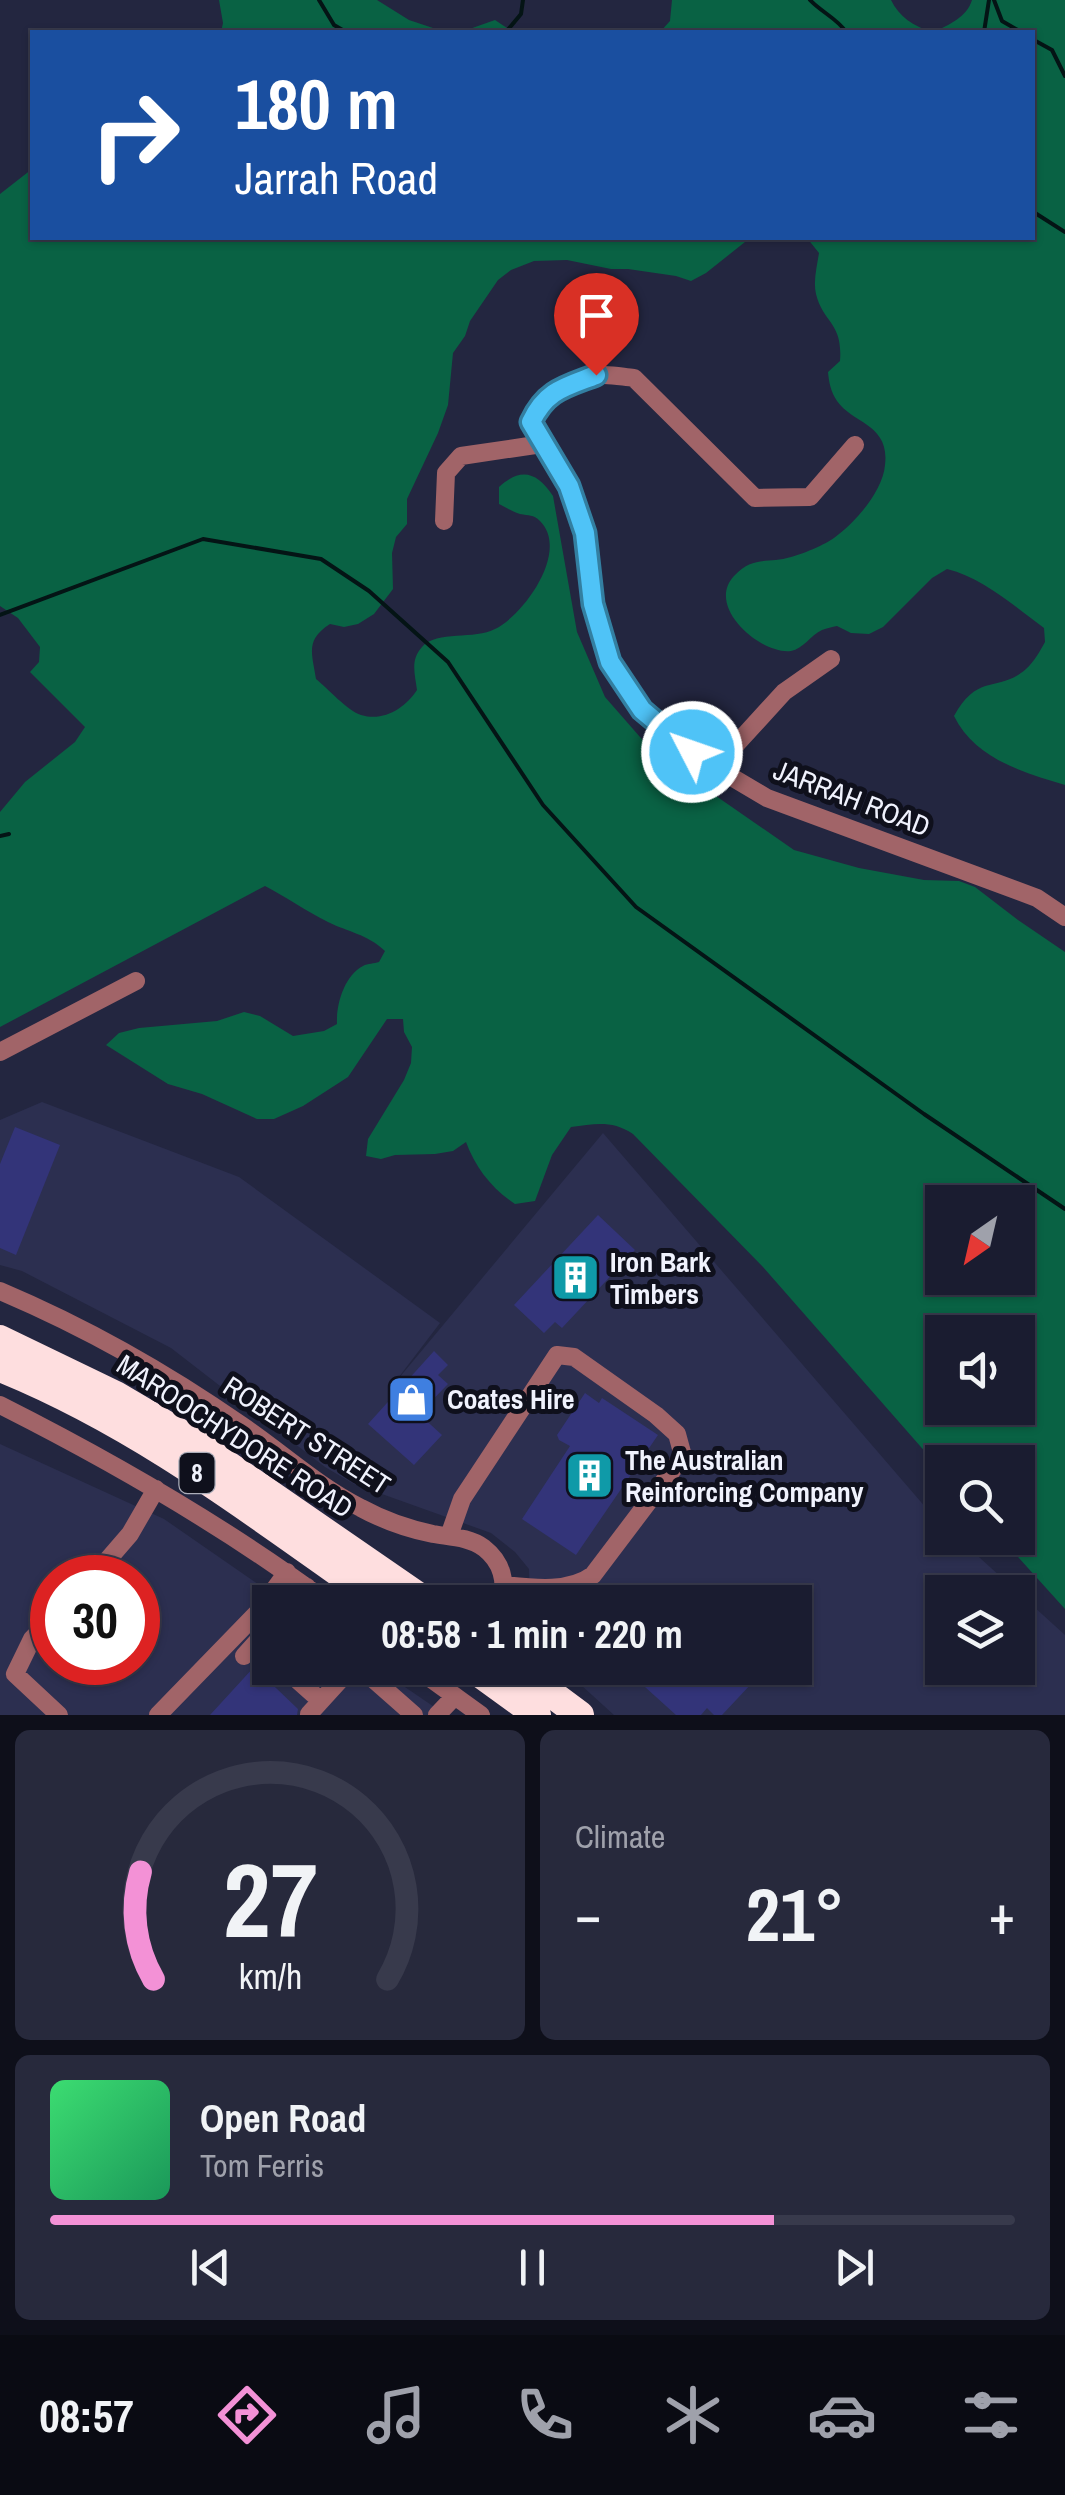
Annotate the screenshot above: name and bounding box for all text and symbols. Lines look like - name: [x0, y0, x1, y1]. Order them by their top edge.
- text: 180 m: [235, 57, 398, 151]
- icon: right: [70, 70, 200, 200]
- text: Jarrah Road: [235, 147, 438, 208]
- pin: [554, 273, 639, 376]
- icon: arrive: [569, 288, 624, 343]
- position arrow: [640, 700, 744, 804]
- street label: JARRAH ROAD: [768, 751, 936, 845]
- north arrow: [925, 1185, 1035, 1295]
- map controls: [925, 1185, 1035, 1685]
- place label: Iron Bark Timbers: [610, 1243, 711, 1313]
- building icon: Iron Bark Timbers: [549, 1252, 601, 1304]
- button: sound: [925, 1315, 1035, 1425]
- street label: MAROOCHYDORE ROAD: [110, 1345, 360, 1527]
- street label: ROBERT STREET: [216, 1367, 398, 1503]
- shop icon: Coates Hire: [386, 1373, 438, 1425]
- place label: Coates Hire: [447, 1380, 575, 1418]
- place label: The Australian Reinforcing Company: [625, 1441, 864, 1511]
- button: search: [925, 1445, 1035, 1555]
- building icon: The Australian Reinforcing Company: [564, 1450, 616, 1502]
- road number: 8: [180, 1453, 214, 1493]
- speed limit sign: 30: [30, 1555, 160, 1685]
- button: layers: [925, 1575, 1035, 1685]
- text: 08:58 · 1 min · 220 m: [381, 1609, 683, 1660]
- text: Climate: [575, 1815, 665, 1858]
- text: 27: [223, 1829, 317, 1969]
- text: 21°: [746, 1863, 844, 1964]
- text: −: [575, 1877, 601, 1951]
- text: +: [989, 1877, 1015, 1951]
- text: km/h: [238, 1952, 302, 2000]
- text: Open Road: [200, 2093, 366, 2144]
- text: Tom Ferris: [200, 2144, 324, 2187]
- icon: previous: [183, 2240, 238, 2295]
- icon: pause: [505, 2240, 560, 2295]
- icon: next: [827, 2240, 882, 2295]
- icon: directions: [212, 2380, 282, 2450]
- icon: music: [361, 2380, 431, 2450]
- icon: phone: [510, 2380, 580, 2450]
- icon: climate: [658, 2380, 728, 2450]
- icon: car: [807, 2380, 877, 2450]
- icon: filters: [956, 2380, 1026, 2450]
- text: 08:57: [39, 2385, 134, 2446]

